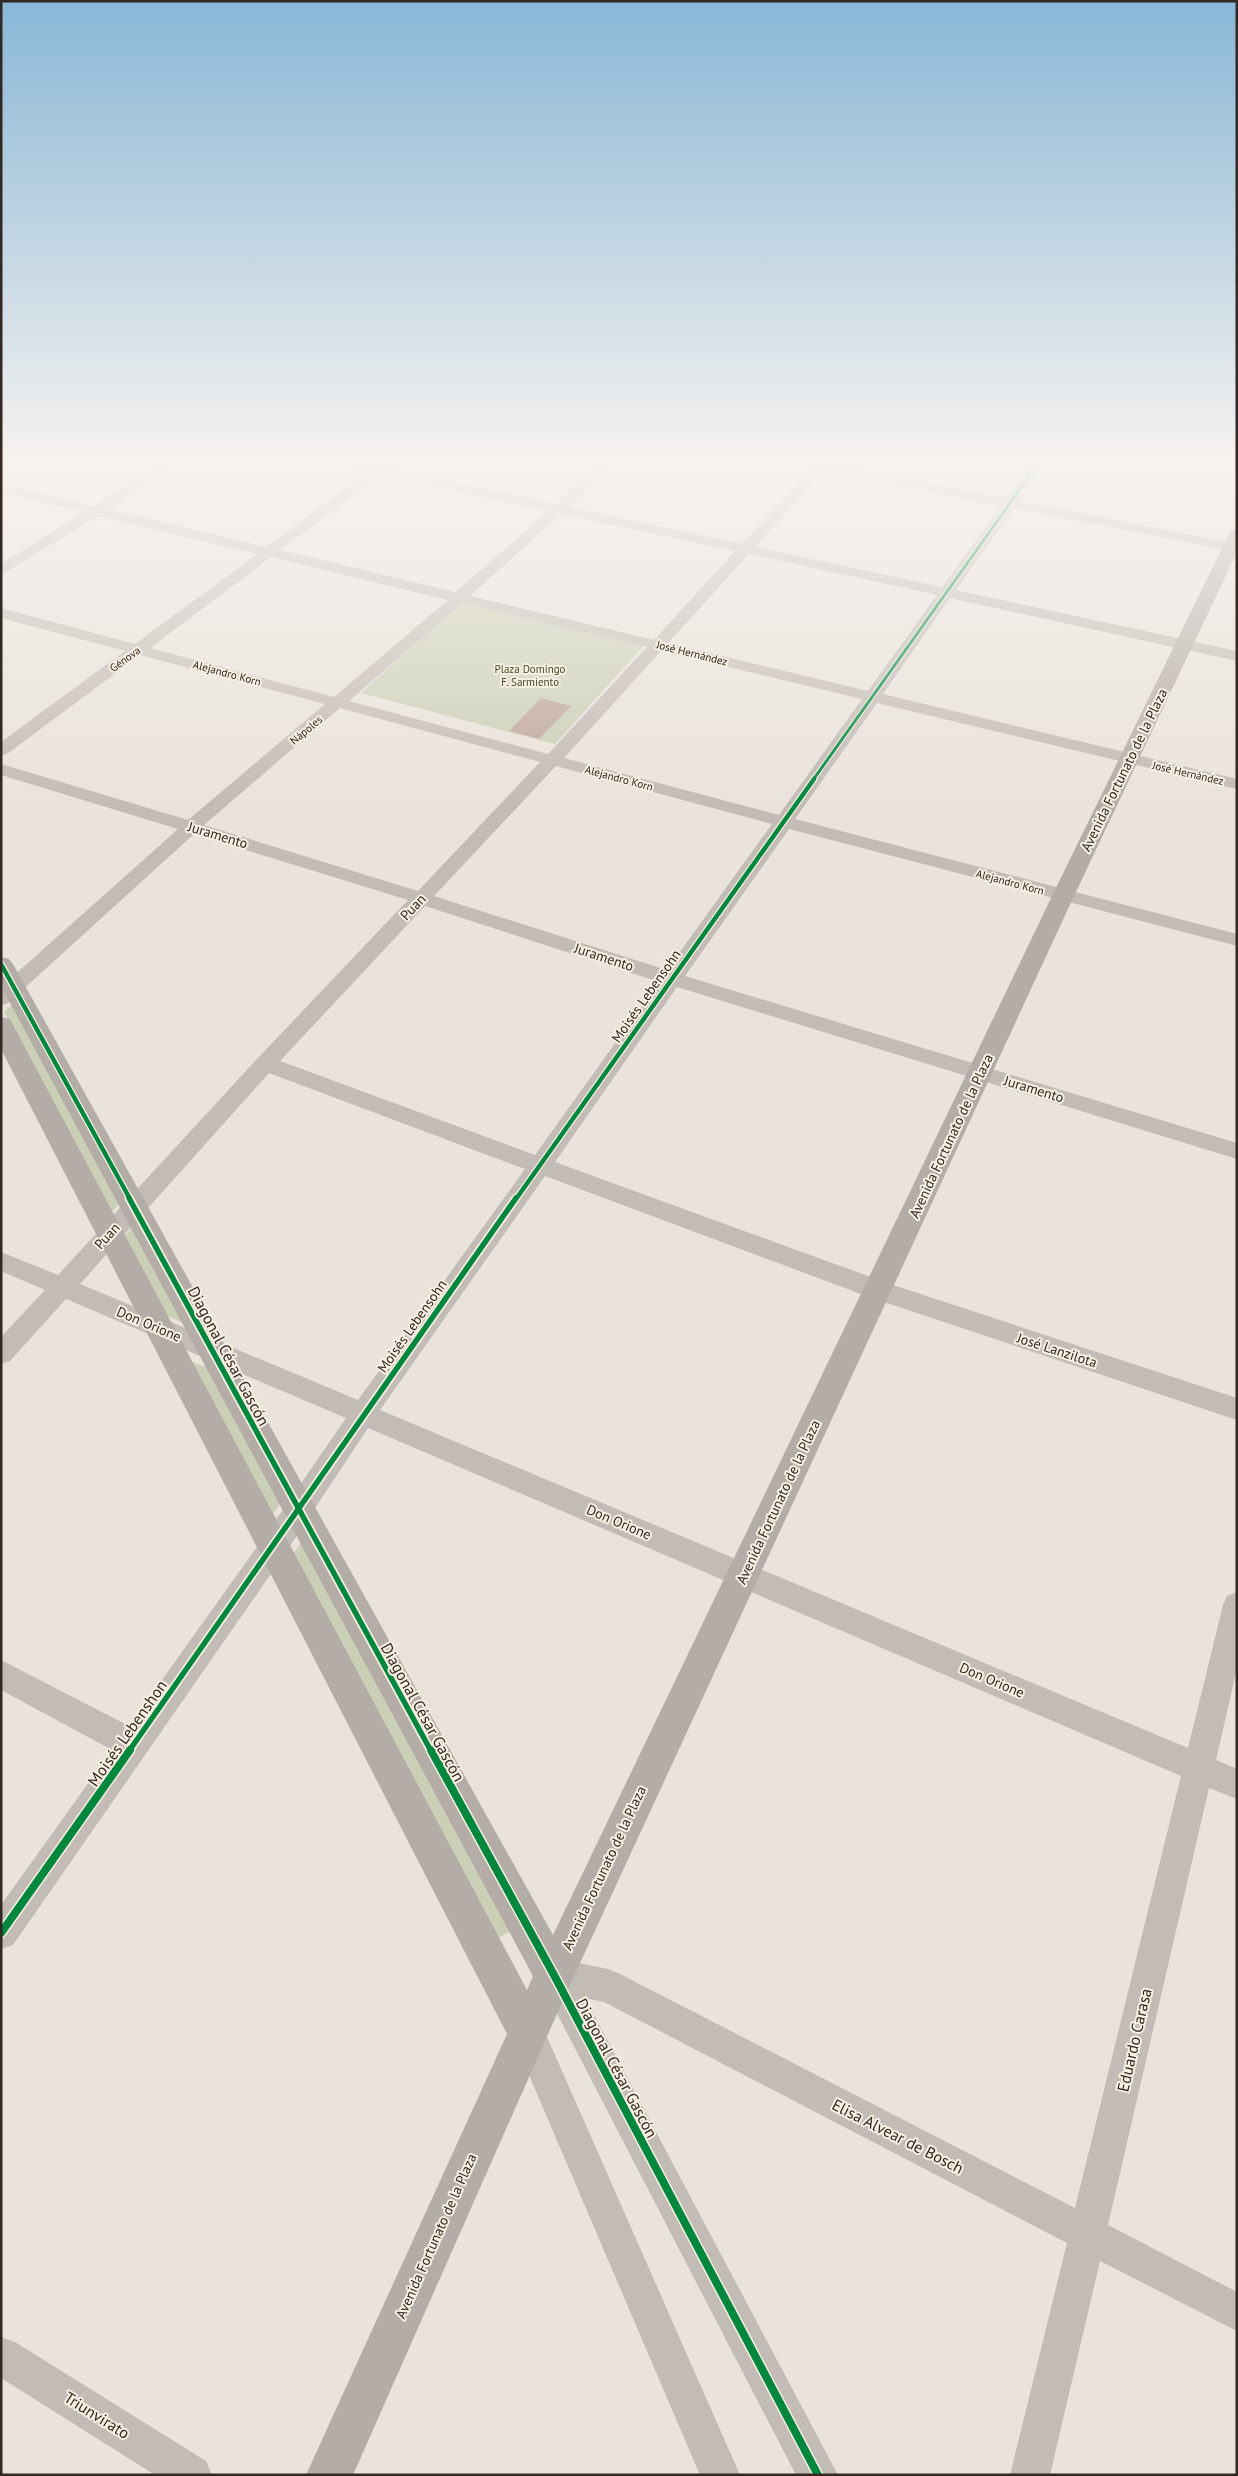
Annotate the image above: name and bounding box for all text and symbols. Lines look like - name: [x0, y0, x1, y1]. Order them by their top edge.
- street label: José Hernández: [654, 637, 729, 669]
- street label: Génova: [107, 643, 143, 675]
- street label: Alejandro Korn: [191, 657, 263, 689]
- park label: Plaza Domingo F. Sarmiento: [495, 662, 566, 689]
- street label: Avenida Fortunato de la Plaza: [1077, 686, 1171, 854]
- street label: Nápoles: [287, 712, 325, 748]
- street label: José Hernández: [1150, 758, 1225, 788]
- street label: Alejandro Korn: [583, 762, 655, 794]
- street label: Juramento: [185, 817, 250, 853]
- street label: Alejandro Korn: [974, 866, 1046, 898]
- street label: Puan: [396, 890, 430, 924]
- street label: Juramento: [571, 939, 636, 975]
- street label: Moisés Lebensohn: [607, 946, 685, 1046]
- street label: Avenida Fortunato de la Plaza: [905, 1051, 997, 1221]
- street label: Juramento: [1001, 1071, 1066, 1107]
- street label: Puan: [90, 1219, 124, 1253]
- street label: Moisés Lebensohn: [373, 1276, 451, 1376]
- street label: Diagonal César Gascón: [184, 1283, 274, 1429]
- street label: Don Orione: [114, 1302, 184, 1346]
- street label: José Lanzilota: [1014, 1328, 1099, 1371]
- street label: Avenida Fortunato de la Plaza: [732, 1417, 824, 1587]
- street label: Don Orione: [584, 1500, 654, 1544]
- street label: Diagonal César Gascón: [377, 1639, 469, 1785]
- street label: Don Orione: [957, 1658, 1027, 1702]
- street label: Moisés Lebenshon: [83, 1676, 171, 1790]
- street label: Avenida Fortunato de la Plaza: [558, 1783, 650, 1953]
- street label: Eduardo Carasa: [1112, 1986, 1156, 2094]
- street label: Diagonal César Gascón: [572, 1995, 662, 2141]
- street label: Elisa Alvear de Bosch: [829, 2094, 967, 2178]
- street label: Avenida Fortunato de la Plaza: [391, 2151, 481, 2321]
- street label: Triunvirato: [61, 2387, 133, 2443]

